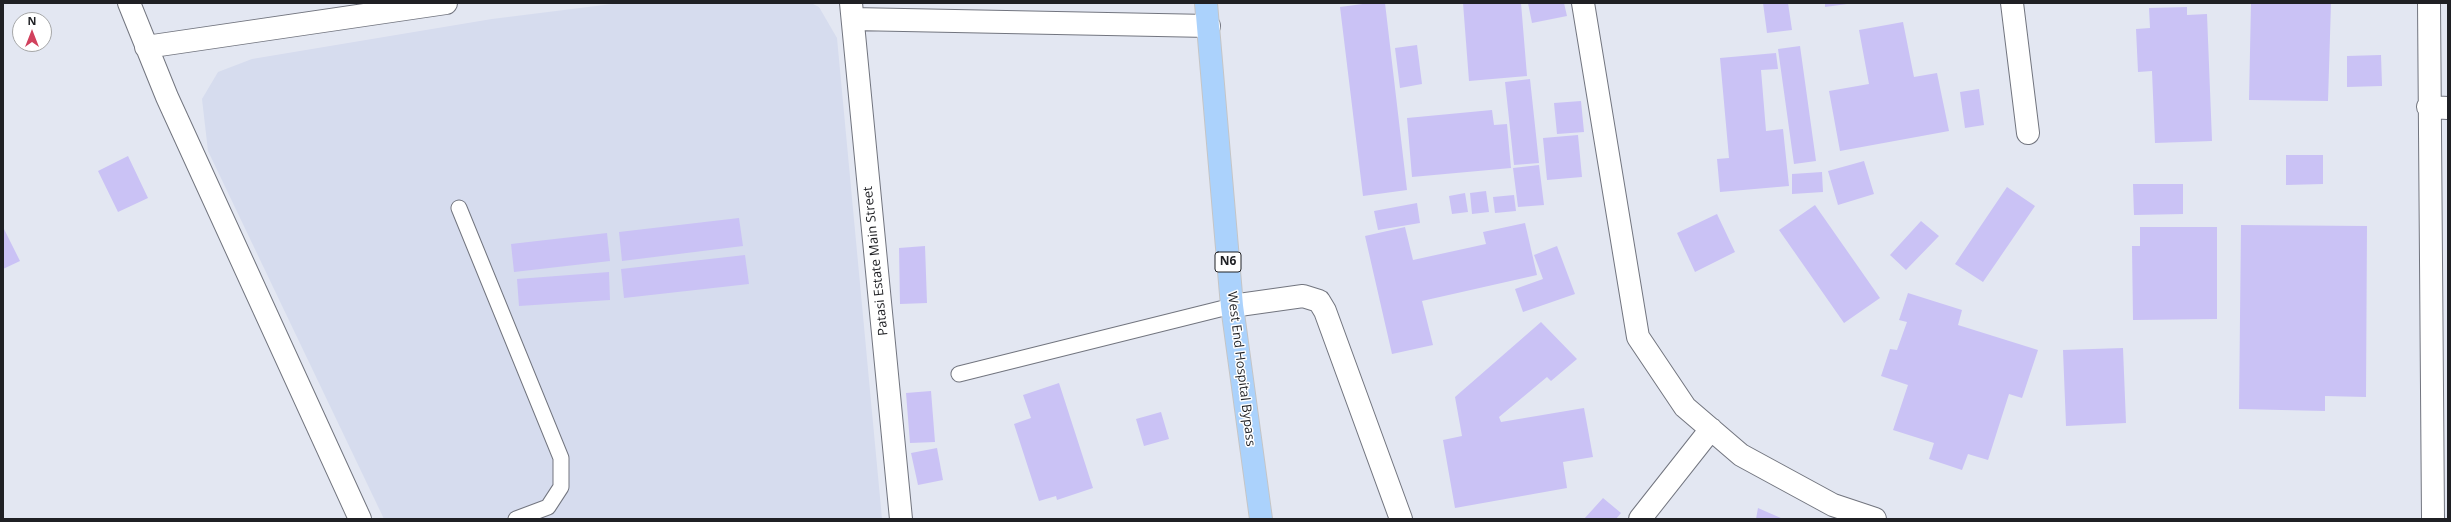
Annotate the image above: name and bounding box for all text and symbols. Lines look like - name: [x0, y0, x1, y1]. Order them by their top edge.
- north arrow: [12, 12, 52, 52]
- text: N: [28, 13, 36, 28]
- street label: Patasi Estate Main Street: [860, 185, 892, 337]
- road number: N6: [1215, 252, 1241, 272]
- street label: West End Hospital Bypass: [1224, 291, 1258, 447]

